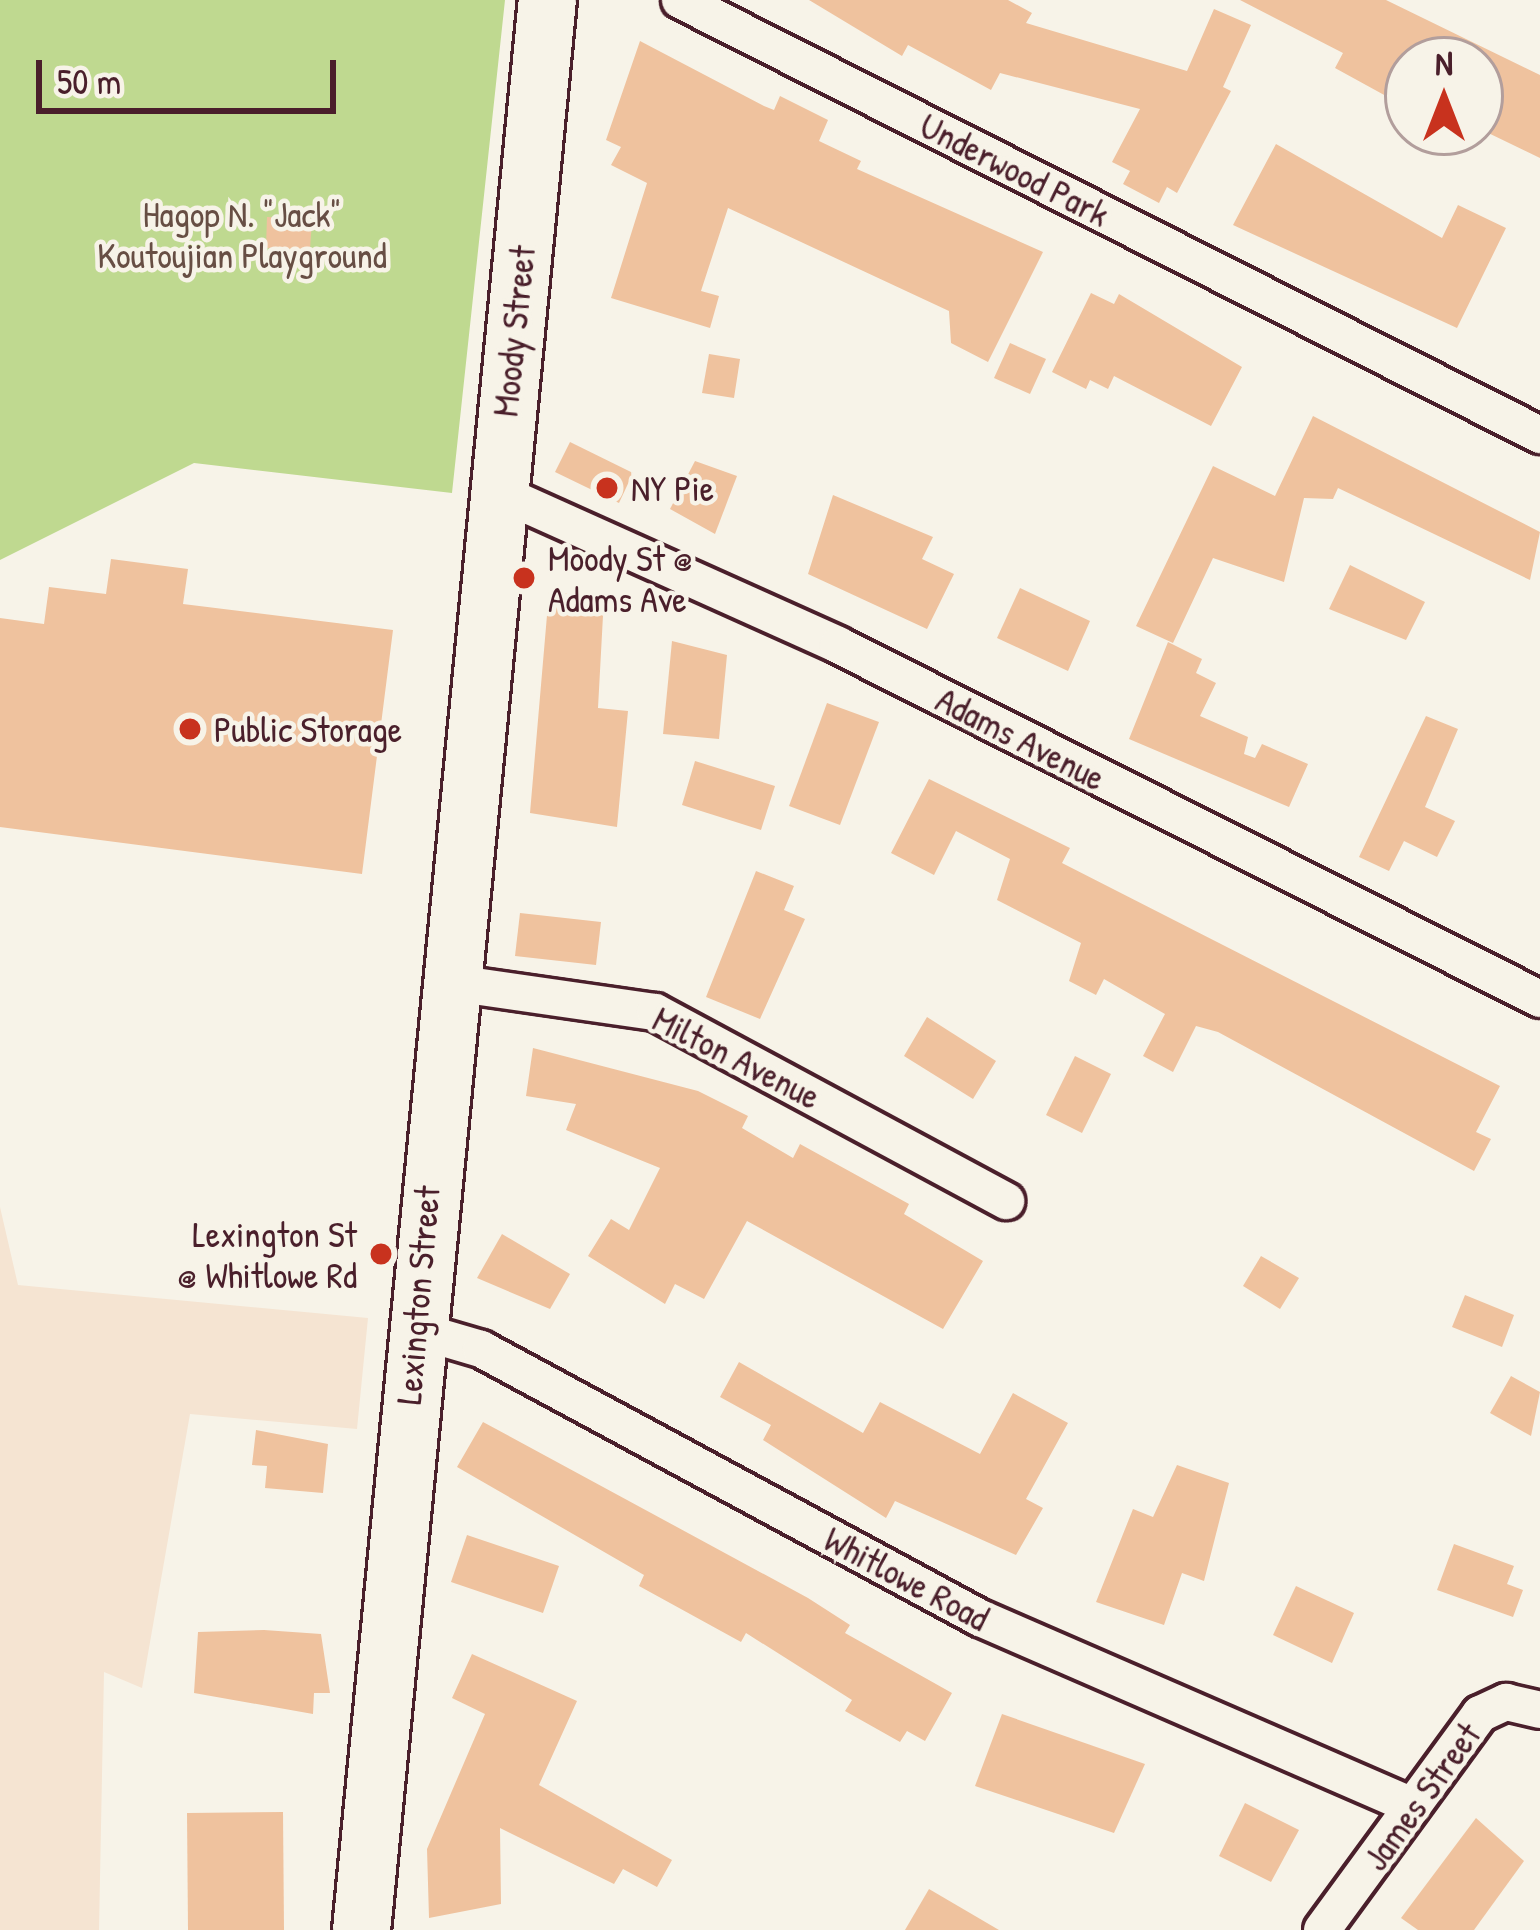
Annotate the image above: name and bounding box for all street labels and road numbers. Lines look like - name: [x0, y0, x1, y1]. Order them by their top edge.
- street label: Underwood Park: [913, 103, 1117, 235]
- street label: Moody Street: [483, 243, 543, 419]
- street label: Adams Avenue: [929, 677, 1113, 799]
- street label: Milton Avenue: [646, 996, 828, 1118]
- street label: Lexington Street: [386, 1184, 448, 1406]
- street label: Whitlowe Road: [817, 1517, 997, 1639]
- street label: James Street: [1353, 1714, 1489, 1878]

